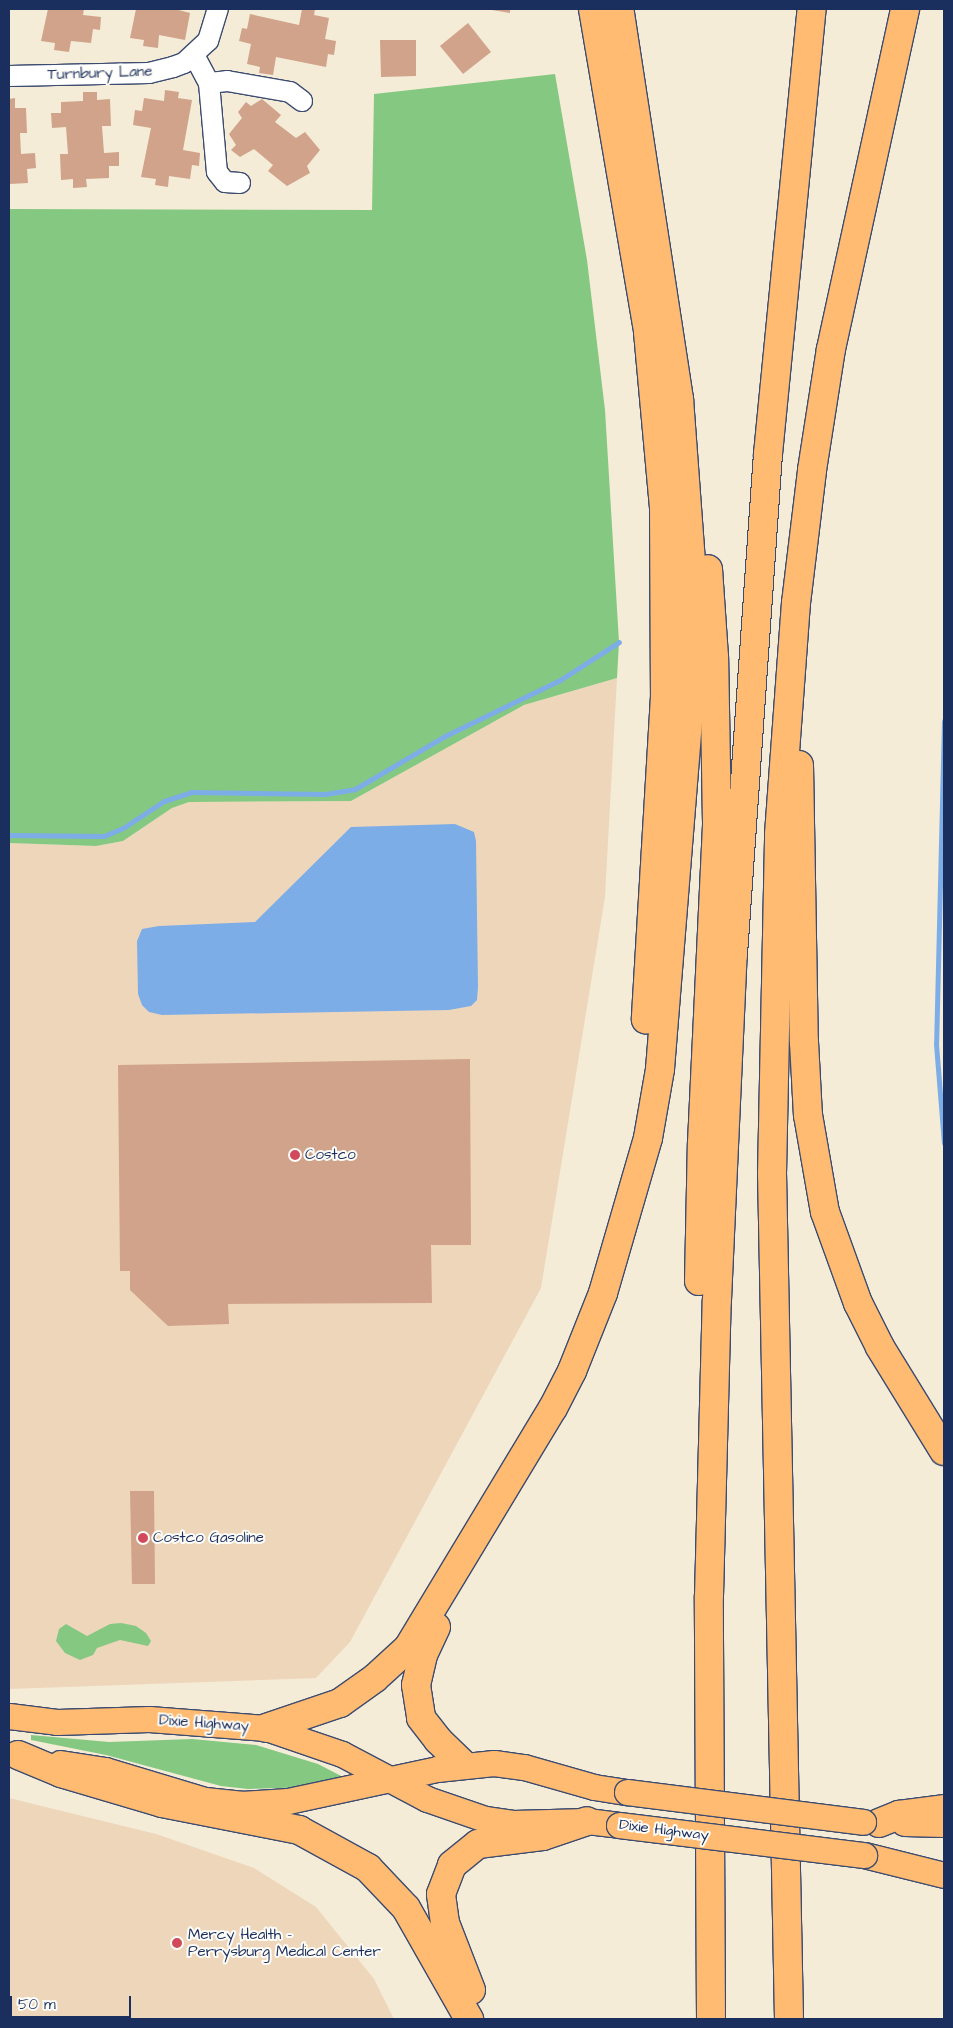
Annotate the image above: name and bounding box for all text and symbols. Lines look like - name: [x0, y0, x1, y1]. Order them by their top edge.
- street label: Turnbury Lane: [47, 62, 153, 84]
- place label: Costco: [305, 1146, 356, 1164]
- marker: Costco: [289, 1149, 301, 1161]
- place label: Costco Gasoline: [153, 1529, 264, 1547]
- marker: Costco Gasoline: [137, 1532, 149, 1544]
- street label: Dixie Highway: [159, 1711, 249, 1735]
- street label: Dixie Highway: [618, 1816, 710, 1844]
- place label: Mercy Health - Perrysburg Medical Center: [188, 1925, 381, 1960]
- marker: Mercy Health - Perrysburg Medical Center: [170, 1936, 184, 1950]
- scale bar: [12, 1986, 134, 2018]
- text: 50 m: [18, 1994, 56, 2015]

